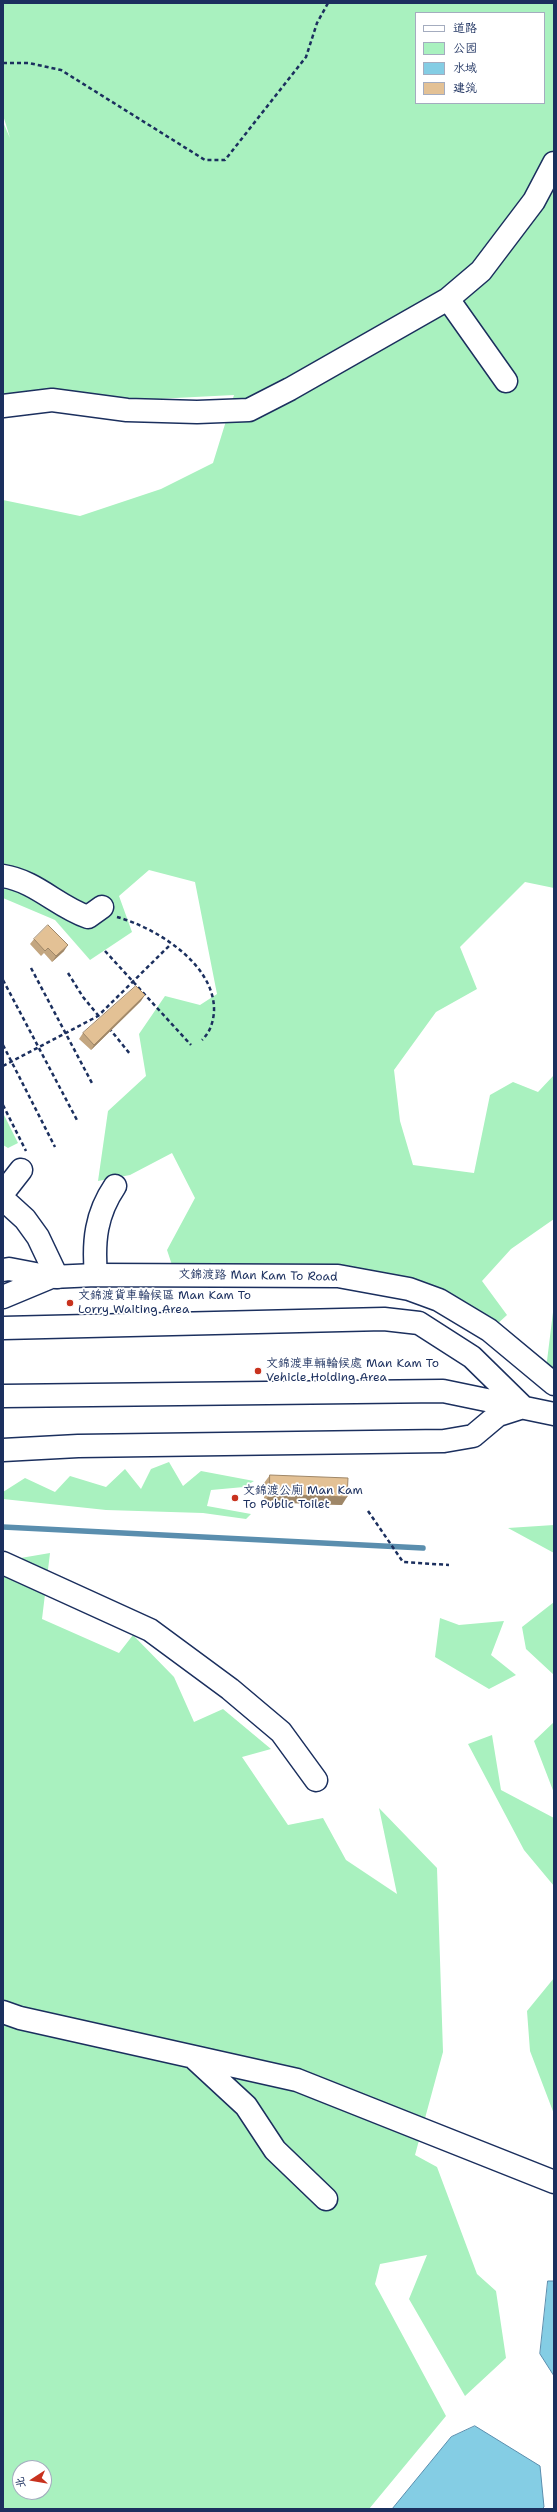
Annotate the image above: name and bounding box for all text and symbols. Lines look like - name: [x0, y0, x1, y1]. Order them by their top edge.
- legend: [415, 12, 545, 104]
- text: 道路: [453, 20, 477, 36]
- text: 公园: [453, 40, 477, 56]
- text: 水域: [453, 60, 477, 76]
- text: 建筑: [453, 80, 477, 96]
- street label: 文錦渡路 Man Kam To Road: [178, 1267, 338, 1285]
- place label: 文錦渡貨車輪候區 Man Kam To Lorry Waiting Area: [78, 1289, 251, 1317]
- marker: 文錦渡貨車輪候區 Man Kam To Lorry Waiting Area: [65, 1298, 75, 1308]
- place label: 文錦渡車輛輪候處 Man Kam To Vehicle Holding Area: [266, 1357, 439, 1385]
- marker: 文錦渡車輛輪候處 Man Kam To Vehicle Holding Area: [253, 1366, 263, 1376]
- place label: 文錦渡公廁 Man Kam To Public Toilet: [243, 1484, 363, 1512]
- marker: 文錦渡公廁 Man Kam To Public Toilet: [230, 1493, 240, 1503]
- north arrow: [12, 2460, 52, 2500]
- text: 北: [12, 2475, 29, 2489]

